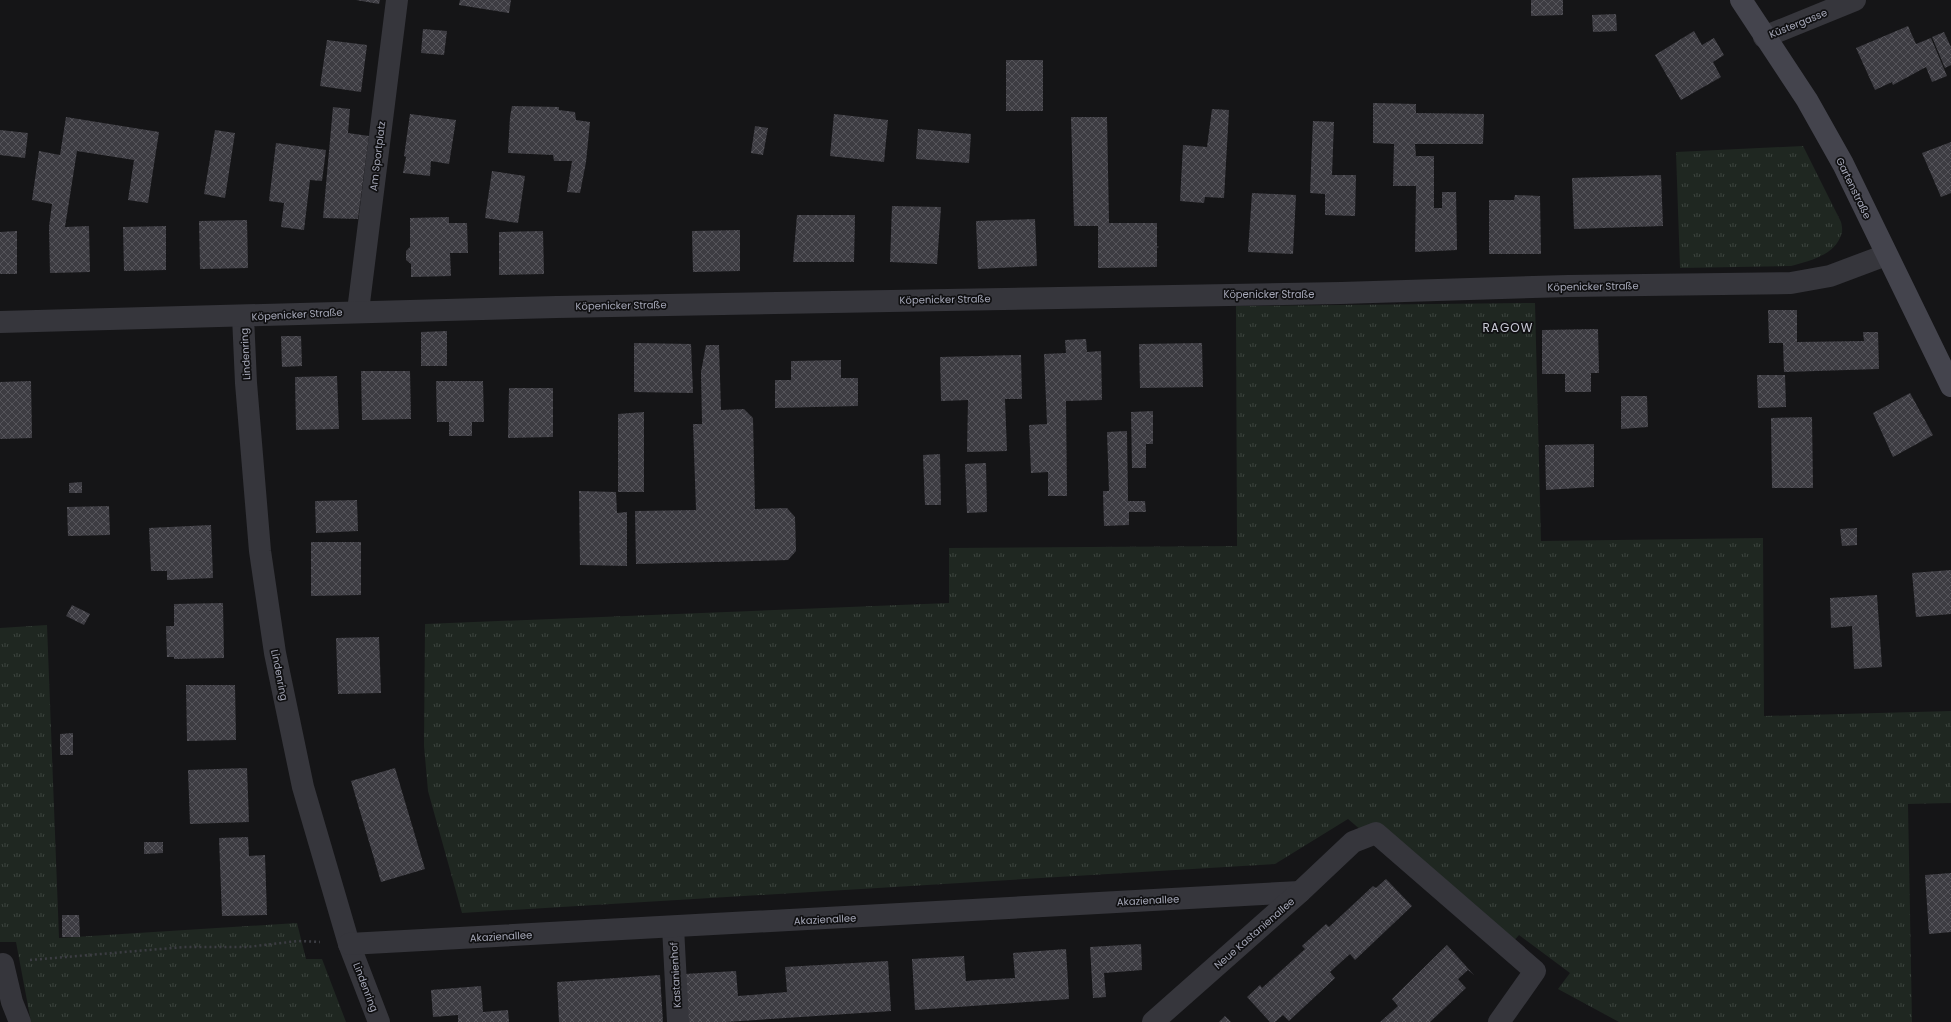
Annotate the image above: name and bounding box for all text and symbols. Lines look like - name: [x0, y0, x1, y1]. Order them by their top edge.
- street label: Küstergasse: [1767, 5, 1829, 42]
- street label: Am Sportplatz: [366, 120, 389, 192]
- street label: Gartenstraße: [1832, 155, 1875, 222]
- street label: Köpenicker Straße: [1547, 278, 1639, 295]
- street label: Köpenicker Straße: [1223, 287, 1315, 302]
- street label: Köpenicker Straße: [899, 291, 991, 308]
- street label: Köpenicker Straße: [575, 297, 667, 314]
- street label: Köpenicker Straße: [251, 305, 343, 324]
- district label: RAGOW: [1483, 319, 1533, 336]
- street label: Lindenring: [237, 328, 254, 380]
- street label: Lindenring: [267, 648, 292, 702]
- street label: Akazienallee: [1117, 891, 1180, 910]
- street label: Neue Kastanienallee: [1211, 894, 1298, 973]
- street label: Akazienallee: [794, 910, 857, 929]
- street label: Akazienallee: [470, 927, 533, 946]
- street label: Kastanienhof: [666, 942, 685, 1008]
- street label: Lindenring: [349, 960, 382, 1014]

